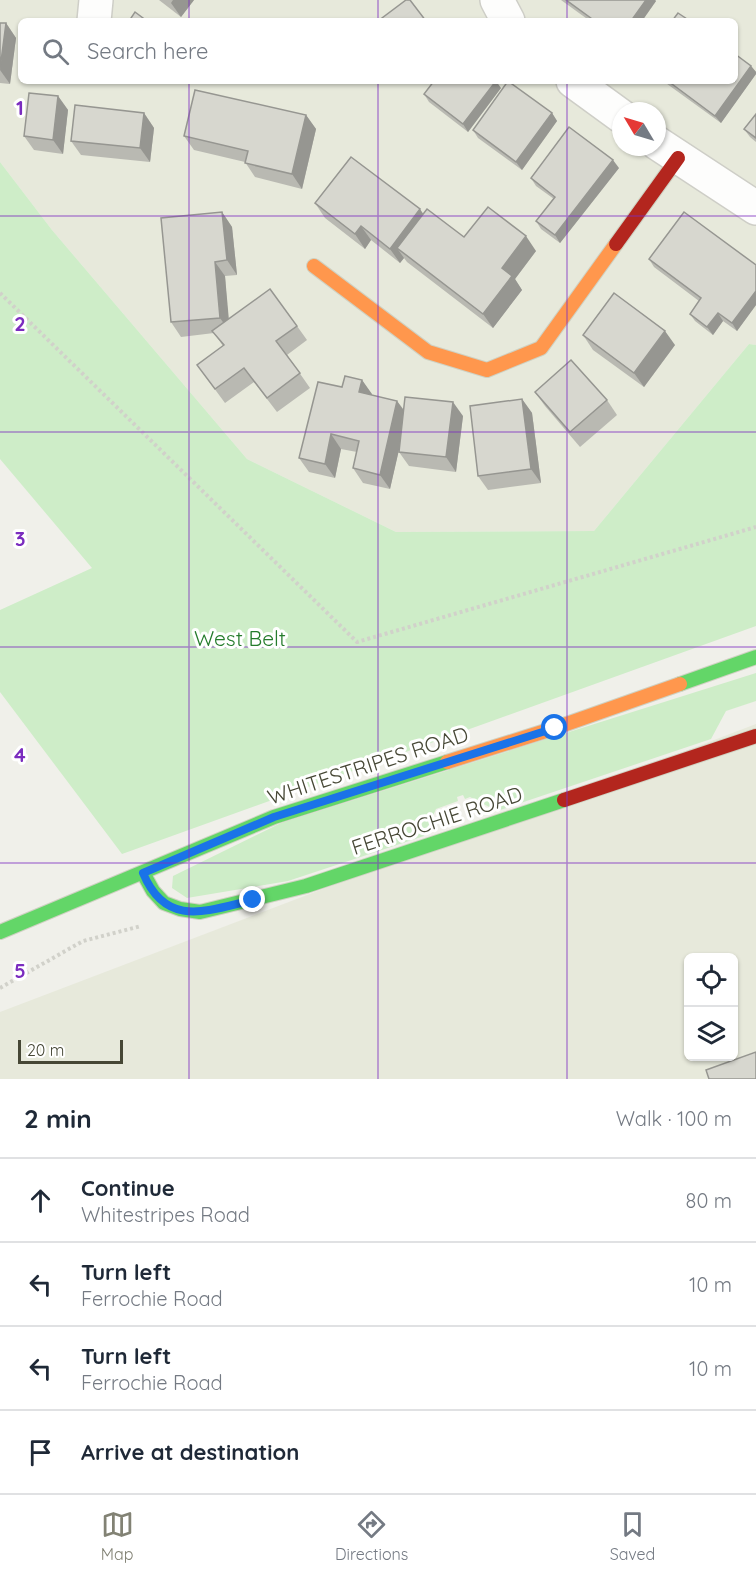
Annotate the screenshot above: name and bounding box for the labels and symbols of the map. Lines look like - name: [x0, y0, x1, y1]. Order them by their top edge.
- text: 1: [16, 95, 24, 120]
- north arrow: [612, 102, 666, 156]
- text: 2: [14, 311, 26, 336]
- text: 3: [15, 526, 25, 551]
- park label: West Belt: [194, 625, 286, 651]
- route start: [541, 714, 567, 740]
- street label: WHITESTRIPES ROAD: [264, 720, 471, 810]
- text: 4: [14, 742, 26, 767]
- street label: FERROCHIE ROAD: [348, 780, 525, 860]
- route end: [239, 886, 265, 912]
- text: 5: [14, 958, 26, 983]
- scale bar: [18, 1037, 123, 1064]

